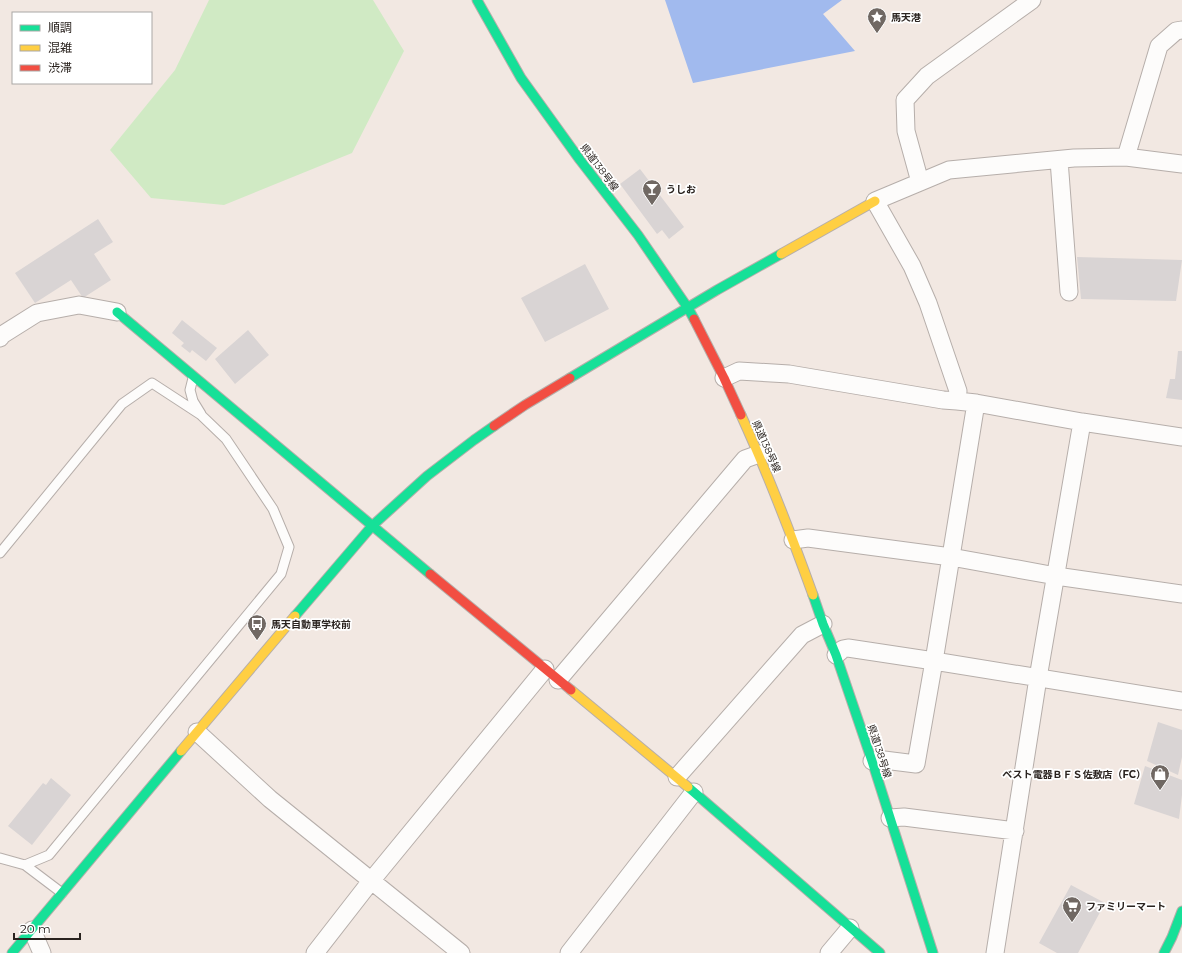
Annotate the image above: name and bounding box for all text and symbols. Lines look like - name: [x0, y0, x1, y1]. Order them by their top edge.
- place icon: 馬天港: [866, 6, 888, 34]
- place label: 馬天港: [891, 11, 921, 24]
- legend: [12, 12, 152, 84]
- text: 順調: [48, 20, 72, 35]
- text: 混雑: [48, 40, 72, 55]
- text: 渋滞: [48, 60, 72, 75]
- street label: 県道138号線: [578, 141, 622, 193]
- bar icon: うしお: [641, 178, 663, 206]
- place label: うしお: [666, 183, 696, 196]
- street label: 県道138号線: [749, 418, 784, 474]
- bus stop icon: 馬天自動車学校前: [246, 613, 268, 641]
- place label: 馬天自動車学校前: [271, 618, 351, 631]
- street label: 県道138号線: [865, 723, 894, 780]
- shop icon: ベスト電器ＢＦＳ佐敷店（FC）: [1149, 763, 1171, 791]
- place label: ベスト電器ＢＦＳ佐敷店（FC）: [1002, 768, 1146, 781]
- supermarket icon: ファミリーマート: [1061, 895, 1083, 923]
- place label: ファミリーマート: [1086, 900, 1166, 913]
- scale bar: [14, 915, 80, 941]
- text: 20 m: [20, 921, 51, 936]

